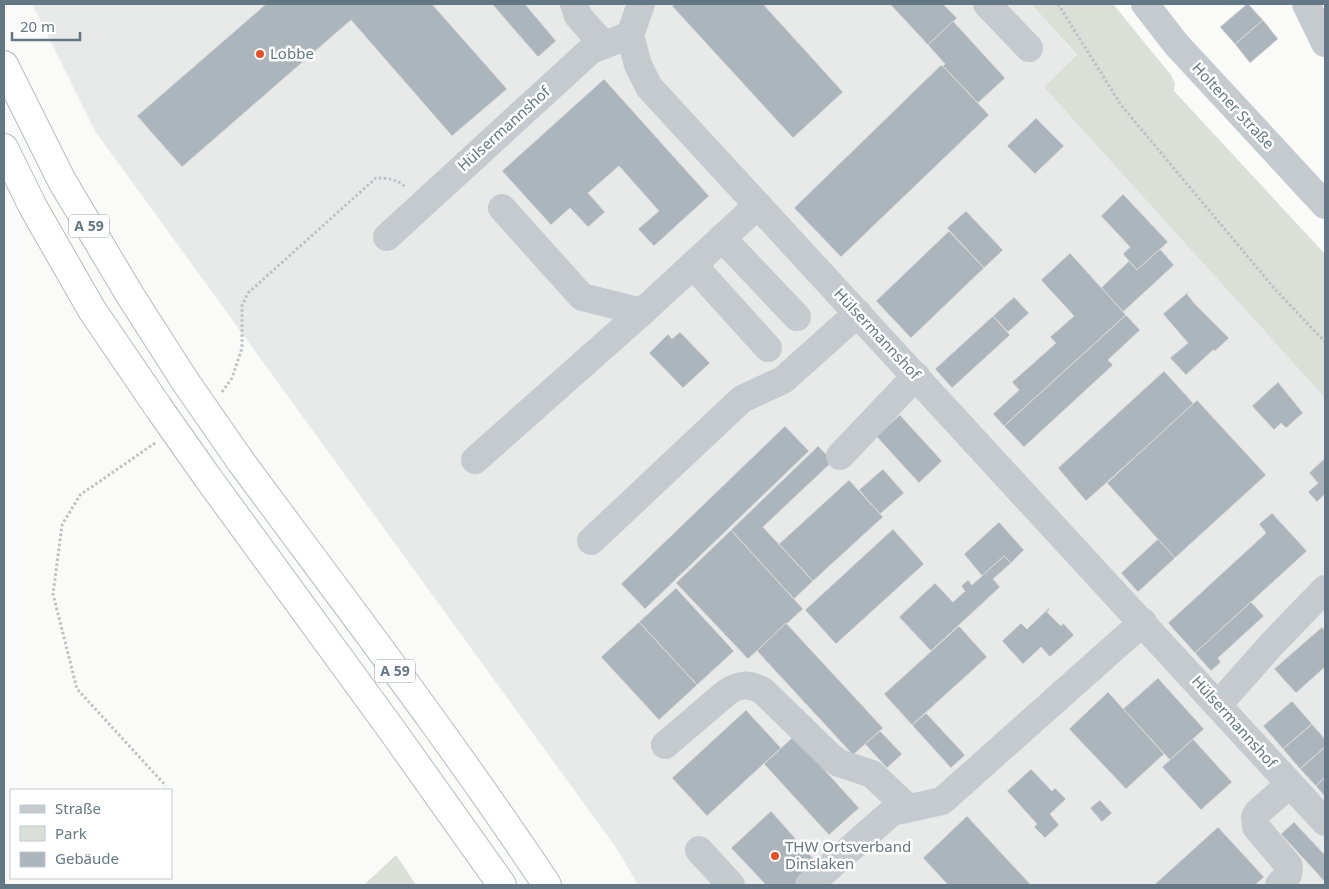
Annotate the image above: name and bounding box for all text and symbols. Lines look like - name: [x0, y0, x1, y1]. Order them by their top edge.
- scale bar: [12, 10, 80, 42]
- text: 20 m: [20, 16, 55, 36]
- place label: Lobbe: [270, 43, 314, 63]
- marker: Lobbe: [254, 48, 266, 60]
- street label: Holtener Straße: [1188, 58, 1279, 153]
- street label: Hülsermannshof: [453, 81, 554, 175]
- road number: A 59: [69, 215, 109, 238]
- street label: Hülsermannshof: [830, 283, 926, 384]
- road number: A 59: [375, 659, 415, 682]
- street label: Hülsermannshof: [1188, 671, 1282, 772]
- legend: [10, 789, 172, 879]
- text: Straße: [55, 798, 101, 818]
- text: Park: [55, 823, 87, 843]
- place label: THW Ortsverband Dinslaken: [785, 836, 911, 873]
- text: Gebäude: [55, 848, 119, 868]
- marker: THW Ortsverband Dinslaken: [769, 850, 781, 862]

